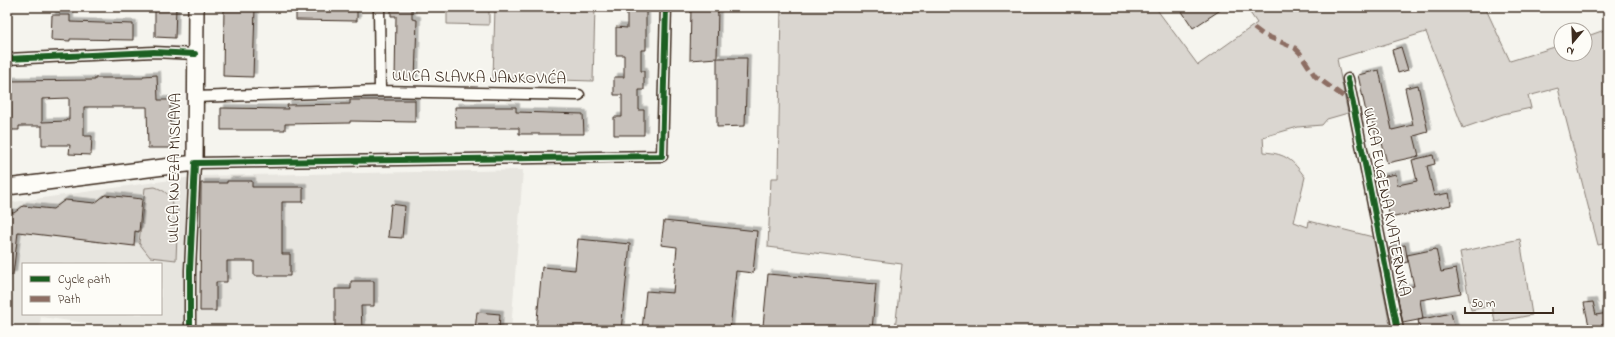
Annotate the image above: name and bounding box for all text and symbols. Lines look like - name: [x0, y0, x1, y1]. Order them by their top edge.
- north arrow: [1553, 22, 1593, 62]
- text: N: [1564, 42, 1576, 59]
- street label: ULICA SLAVKA JANKOVIĆA: [392, 64, 566, 92]
- street label: ULICA KNEZA MISLAVA: [162, 92, 188, 243]
- street label: ULICA EUGENA KVATERNIKA: [1356, 106, 1416, 298]
- legend: [22, 263, 162, 315]
- text: Cycle path: [58, 271, 110, 290]
- scale bar: [1465, 289, 1553, 315]
- text: Path: [58, 291, 81, 309]
- text: 50 m: [1471, 295, 1495, 313]

